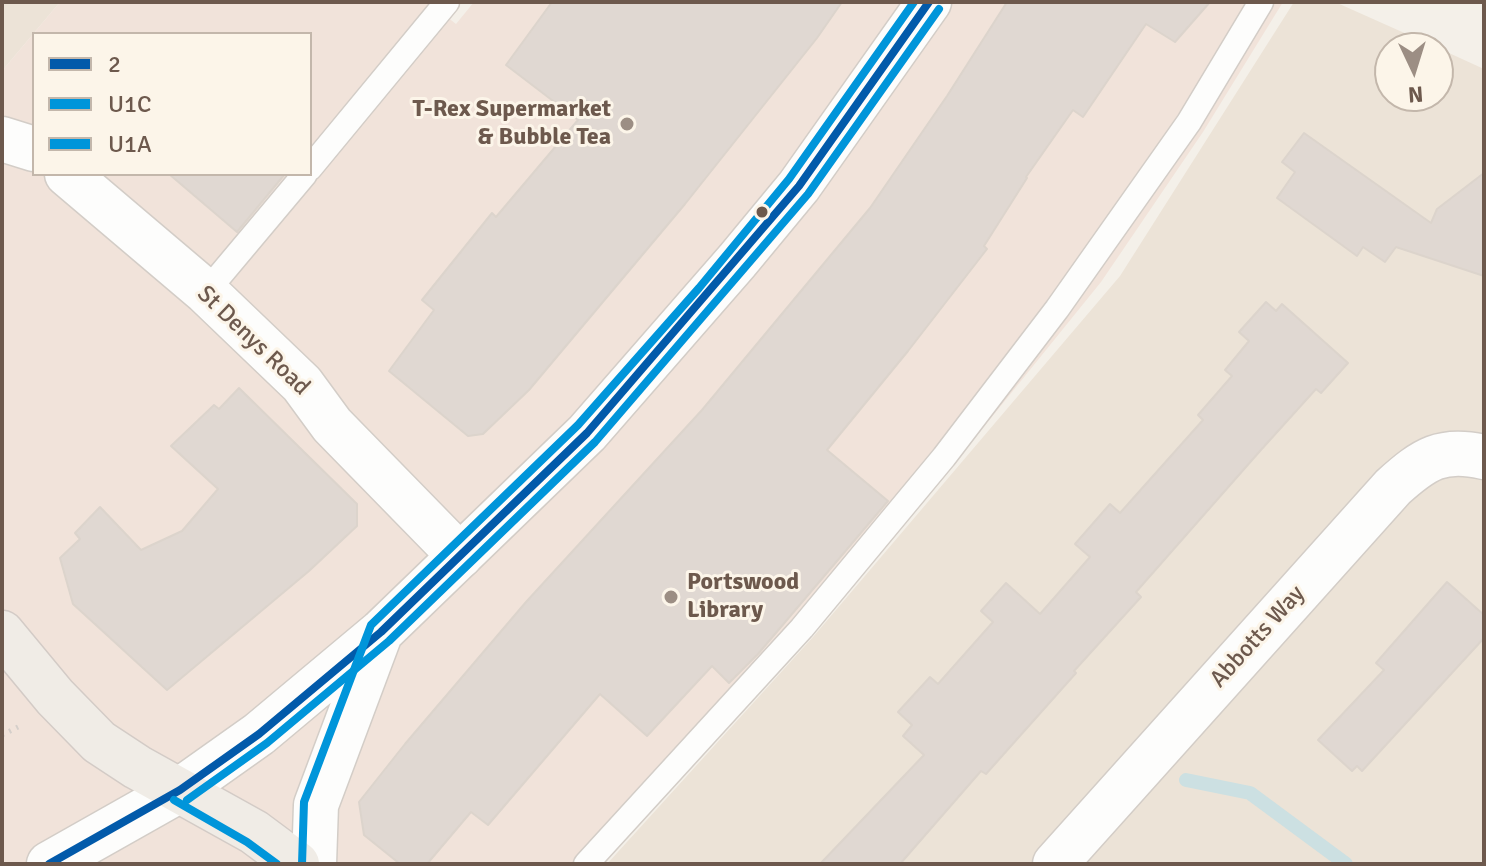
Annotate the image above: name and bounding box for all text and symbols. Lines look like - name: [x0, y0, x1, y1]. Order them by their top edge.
- legend: [32, 32, 312, 176]
- north arrow: [1374, 32, 1454, 112]
- text: 2: [108, 49, 121, 79]
- text: N: [1407, 80, 1424, 108]
- text: U1C: [108, 89, 152, 119]
- place label: T-Rex Supermarket & Bubble Tea: [412, 96, 611, 152]
- marker: T-Rex Supermarket & Bubble Tea: [618, 115, 636, 133]
- text: U1A: [108, 129, 152, 159]
- unlabelled marker: [754, 204, 770, 220]
- street label: St Denys Road: [191, 280, 315, 402]
- place label: Portswood Library: [687, 569, 799, 625]
- street label: Abbotts Way: [1205, 580, 1311, 694]
- marker: Portswood Library: [662, 588, 680, 606]

